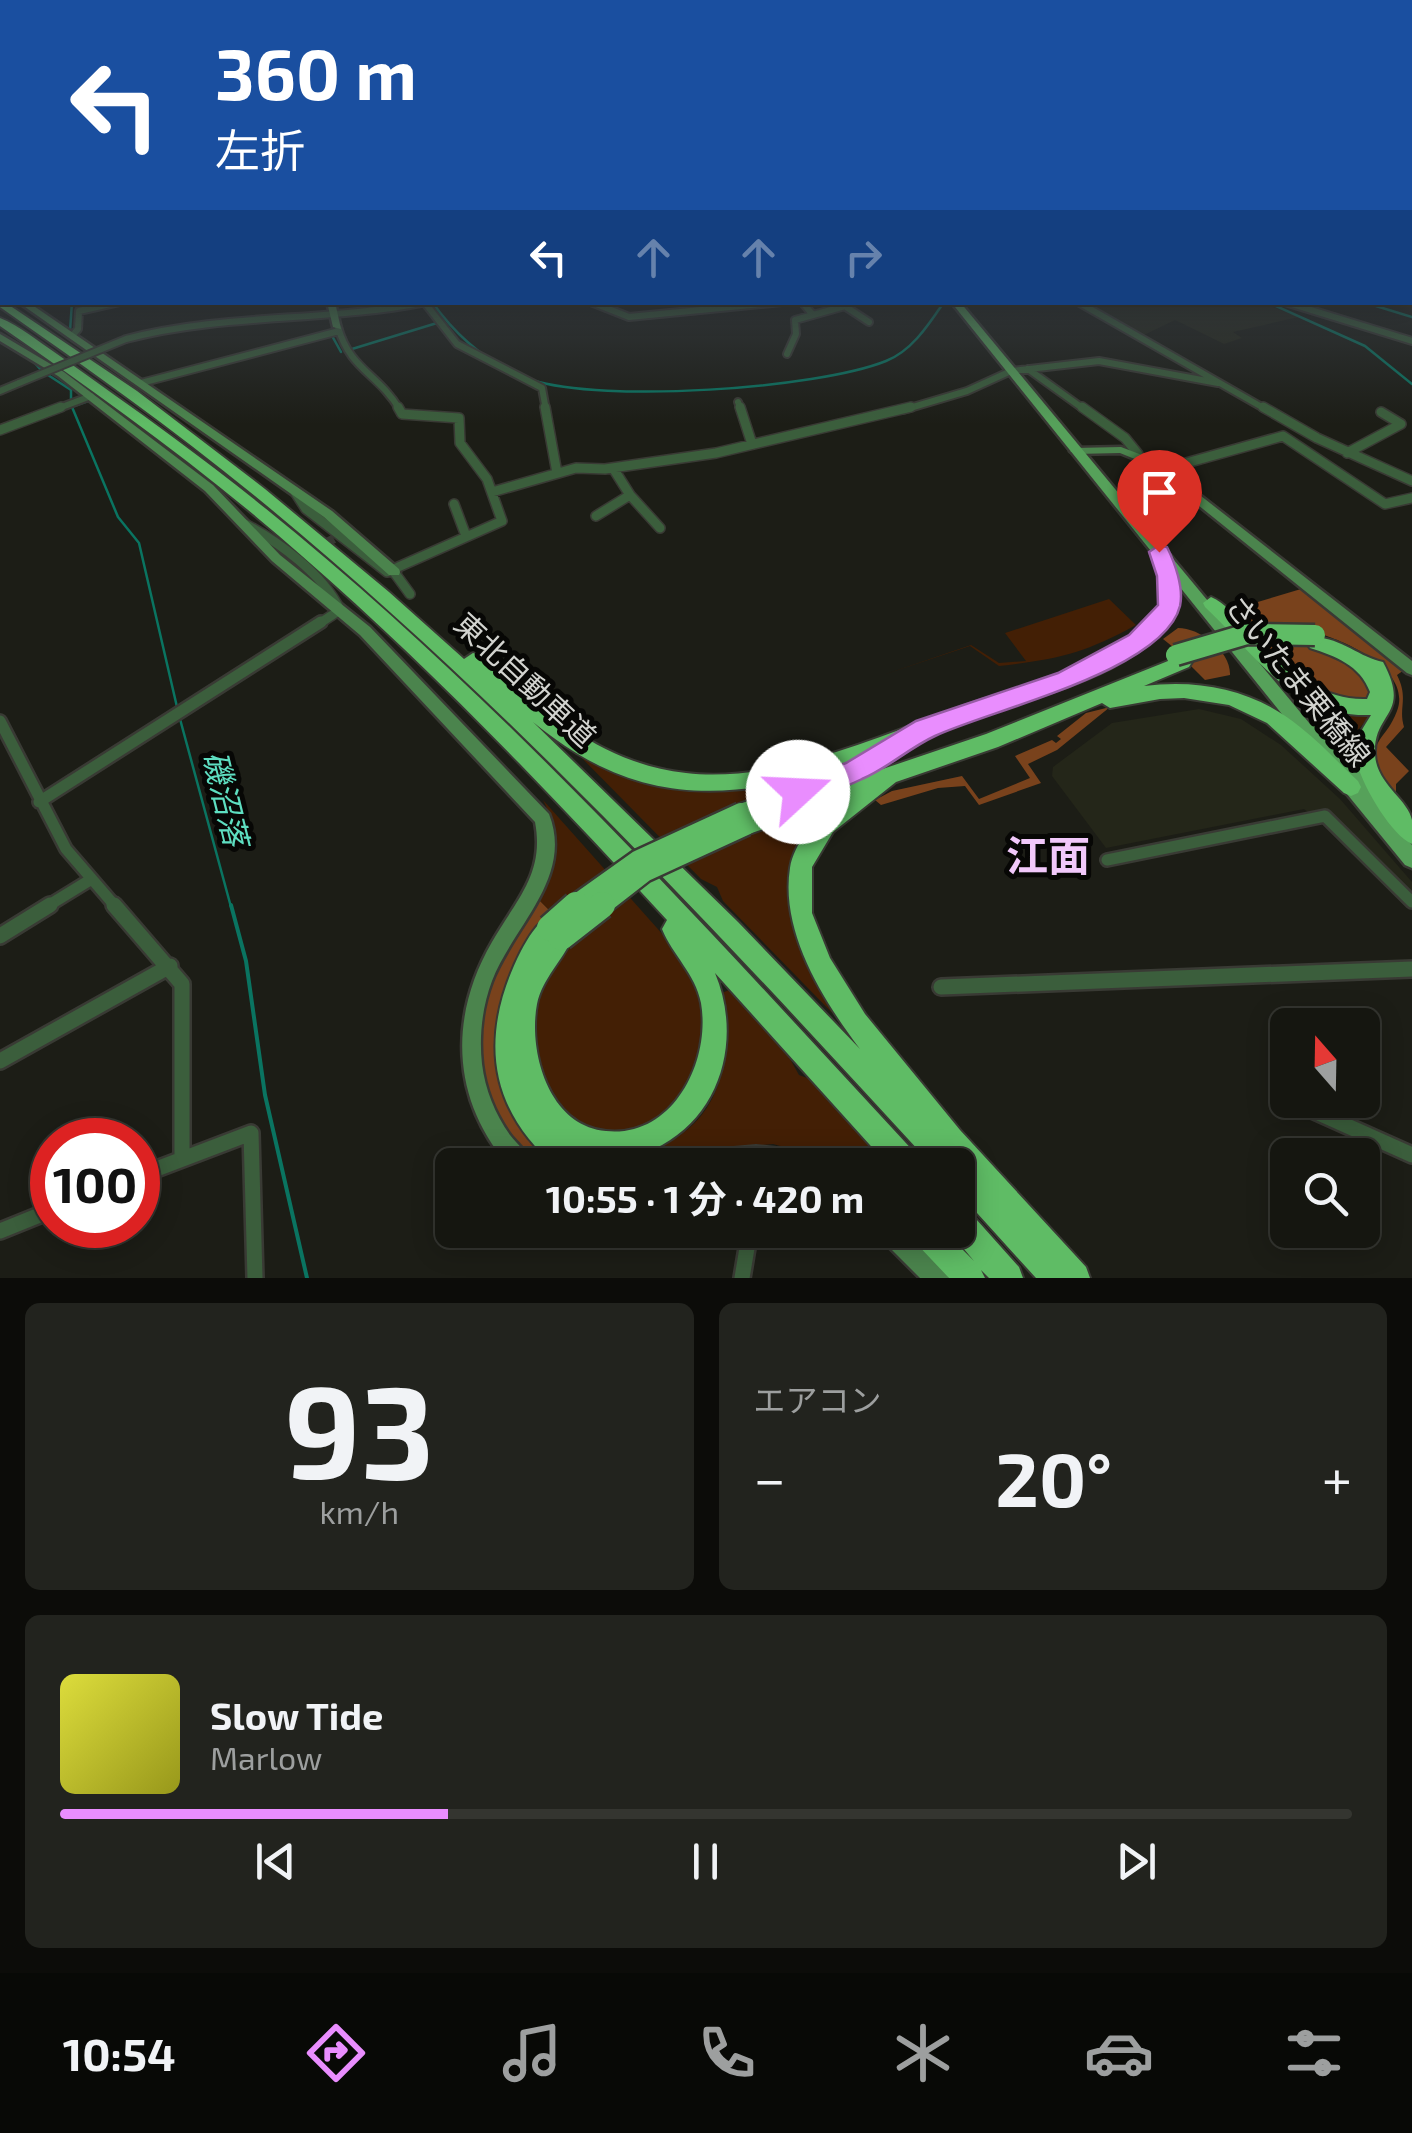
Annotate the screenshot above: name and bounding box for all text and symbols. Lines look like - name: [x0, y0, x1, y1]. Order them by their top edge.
- text: 360 m: [215, 30, 417, 114]
- icon: left: [50, 40, 180, 170]
- text: 左折: [215, 122, 305, 176]
- icon: left: [521, 230, 576, 285]
- icon: ahead: [626, 230, 681, 285]
- icon: ahead: [731, 230, 786, 285]
- icon: right: [836, 230, 891, 285]
- pin: [1117, 450, 1202, 553]
- icon: arrive: [1132, 465, 1187, 520]
- street label: さいたま栗橋線: [1219, 587, 1379, 773]
- street label: 東北自動車道: [448, 604, 604, 754]
- position arrow: [746, 740, 850, 844]
- water label: 磯沼落: [197, 747, 258, 854]
- district label: 江面: [1006, 829, 1090, 879]
- north arrow: [1270, 1008, 1380, 1118]
- map controls: [1270, 1008, 1380, 1248]
- speed limit sign: 100: [30, 1118, 160, 1248]
- button: search: [1270, 1138, 1380, 1248]
- text: 10:55 · 1 分 · 420 m: [546, 1175, 864, 1221]
- text: 93: [284, 1349, 434, 1505]
- text: エアコン: [754, 1380, 882, 1418]
- text: 20°: [995, 1432, 1112, 1522]
- text: −: [754, 1444, 786, 1510]
- text: +: [1322, 1444, 1352, 1510]
- text: km/h: [320, 1492, 399, 1530]
- text: Slow Tide: [210, 1692, 383, 1738]
- text: Marlow: [210, 1738, 322, 1776]
- icon: previous: [248, 1834, 303, 1889]
- icon: pause: [678, 1834, 733, 1889]
- icon: next: [1109, 1834, 1164, 1889]
- icon: directions: [301, 2018, 371, 2088]
- icon: music: [497, 2018, 567, 2088]
- icon: phone: [692, 2018, 762, 2088]
- icon: climate: [888, 2018, 958, 2088]
- icon: car: [1084, 2018, 1154, 2088]
- icon: filters: [1279, 2018, 1349, 2088]
- text: 10:54: [63, 2026, 176, 2080]

